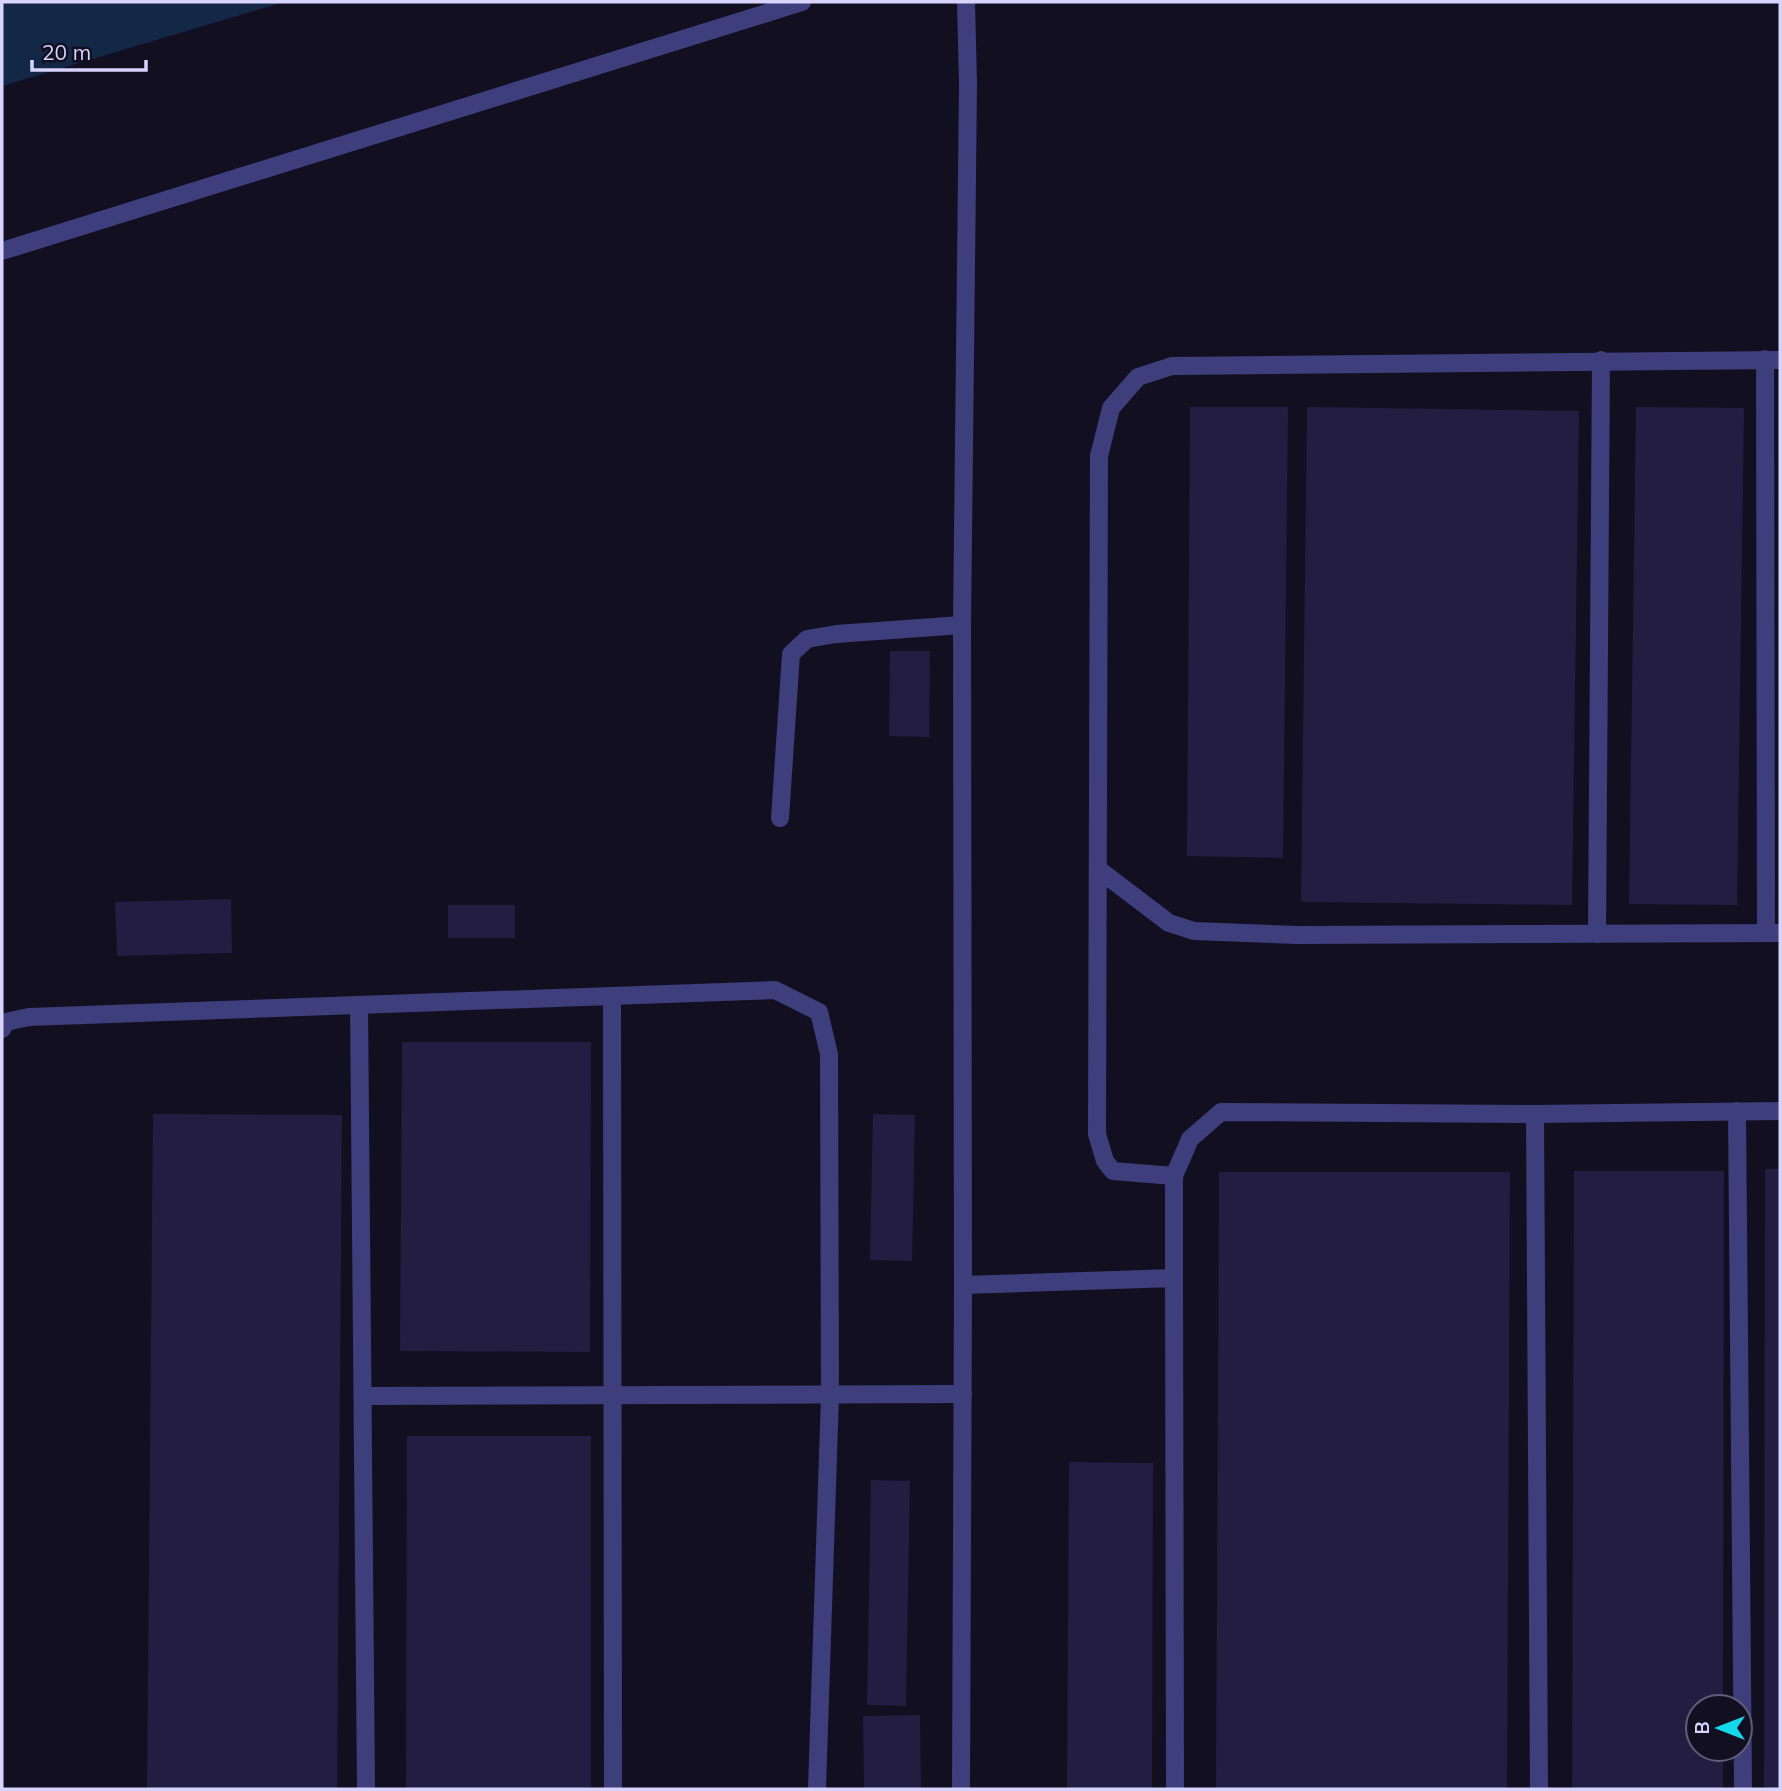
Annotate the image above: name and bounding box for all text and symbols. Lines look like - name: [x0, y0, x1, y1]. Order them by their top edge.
- scale bar: [32, 28, 145, 72]
- text: 20 m: [42, 39, 91, 65]
- north arrow: [1684, 1693, 1754, 1763]
- text: B: [1690, 1721, 1714, 1735]

